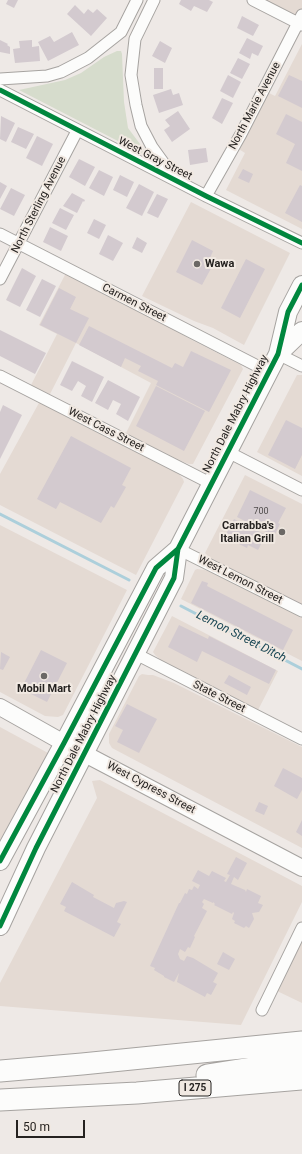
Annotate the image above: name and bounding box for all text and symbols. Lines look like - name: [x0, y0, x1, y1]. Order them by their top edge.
- street label: North Marie Avenue: [226, 60, 284, 152]
- street label: West Gray Street: [116, 135, 194, 183]
- street label: North Sterling Avenue: [9, 155, 69, 255]
- place label: Wawa: [205, 257, 234, 271]
- marker: Wawa: [192, 259, 202, 269]
- street label: Carmen Street: [100, 281, 168, 325]
- street label: North Dale Mabry Highway: [200, 353, 272, 475]
- street label: West Cass Street: [66, 405, 146, 455]
- house number: 700: [253, 507, 269, 517]
- place label: Carrabba's Italian Grill: [220, 519, 274, 545]
- marker: Carrabba's Italian Grill: [277, 527, 287, 537]
- street label: West Lemon Street: [196, 553, 284, 607]
- water label: Lemon Street Ditch: [194, 608, 288, 666]
- marker: Mobil Mart: [39, 671, 49, 681]
- street label: North Dale Mabry Highway: [48, 673, 120, 795]
- street label: State Street: [190, 678, 248, 716]
- place label: Mobil Mart: [17, 682, 71, 696]
- street label: West Cypress Street: [104, 759, 198, 817]
- road number: I 275: [179, 1080, 211, 1096]
- scale bar: [18, 1112, 87, 1138]
- text: 50 m: [23, 1120, 50, 1134]

